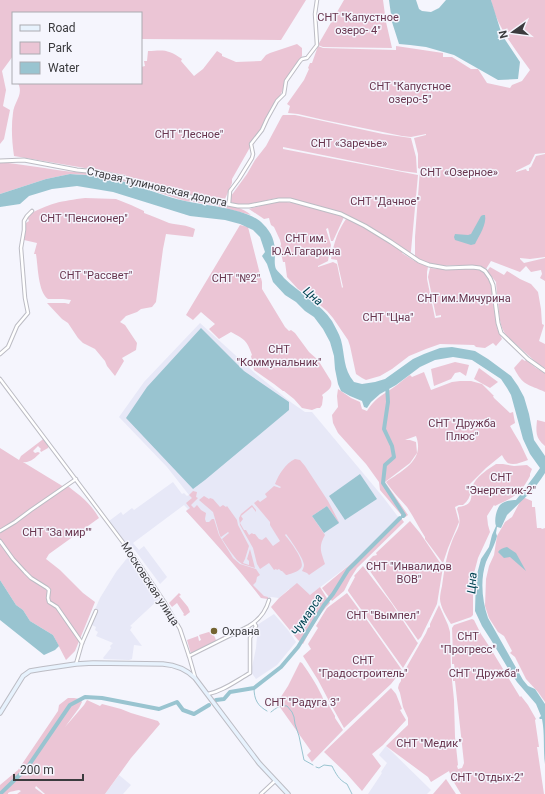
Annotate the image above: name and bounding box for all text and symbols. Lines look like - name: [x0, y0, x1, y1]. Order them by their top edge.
- park label: СНТ "Капустное озеро- 4": [317, 11, 399, 37]
- legend: [12, 12, 142, 84]
- north arrow: [493, 12, 533, 52]
- text: Road: [48, 21, 76, 35]
- text: N: [496, 29, 511, 40]
- text: Park: [48, 41, 73, 55]
- text: Water: [48, 61, 79, 75]
- park label: СНТ "Капустное озеро-5": [369, 80, 451, 106]
- park label: СНТ "Лесное": [155, 128, 223, 141]
- park label: СНТ «Заречье»: [311, 137, 387, 150]
- street label: Старая тулиновская дорога: [86, 165, 228, 209]
- park label: СНТ «Озерное»: [420, 166, 498, 179]
- park label: СНТ "Дачное": [350, 195, 420, 208]
- park label: СНТ "Пенсионер": [40, 212, 128, 225]
- park label: СНТ им. Ю.А.Гагарина: [271, 232, 341, 258]
- park label: СНТ "Рассвет": [60, 269, 132, 282]
- park label: СНТ "№2": [212, 272, 260, 285]
- water label: Цна: [300, 284, 326, 308]
- park label: СНТ им.Мичурина: [417, 292, 511, 305]
- park label: СНТ "Цна": [363, 311, 414, 324]
- park label: СНТ "Коммунальник": [236, 343, 322, 369]
- park label: СНТ "Дружба Плюс": [428, 417, 496, 443]
- park label: СНТ "Энергетик-2": [466, 471, 536, 497]
- park label: СНТ "За мир"": [22, 526, 92, 539]
- street label: Московская улица: [118, 540, 182, 628]
- park label: СНТ "Инвалидов ВОВ": [366, 560, 452, 586]
- water label: Цна: [464, 572, 480, 594]
- water label: Чумарса: [288, 591, 326, 639]
- park label: СНТ "Вымпел": [346, 609, 420, 622]
- place label: Охрана: [222, 625, 260, 638]
- marker: Охрана: [209, 626, 219, 636]
- park label: СНТ "Прогресс": [440, 630, 496, 656]
- park label: СНТ "Градостроитель": [318, 654, 408, 680]
- park label: СНТ "Дружба": [449, 667, 519, 680]
- park label: СНТ "Радуга 3": [264, 696, 340, 709]
- park label: СНТ "Медик": [396, 737, 462, 750]
- scale bar: [14, 756, 83, 782]
- text: 200 m: [20, 763, 54, 777]
- park label: СНТ "Отдых-2": [450, 771, 524, 784]

